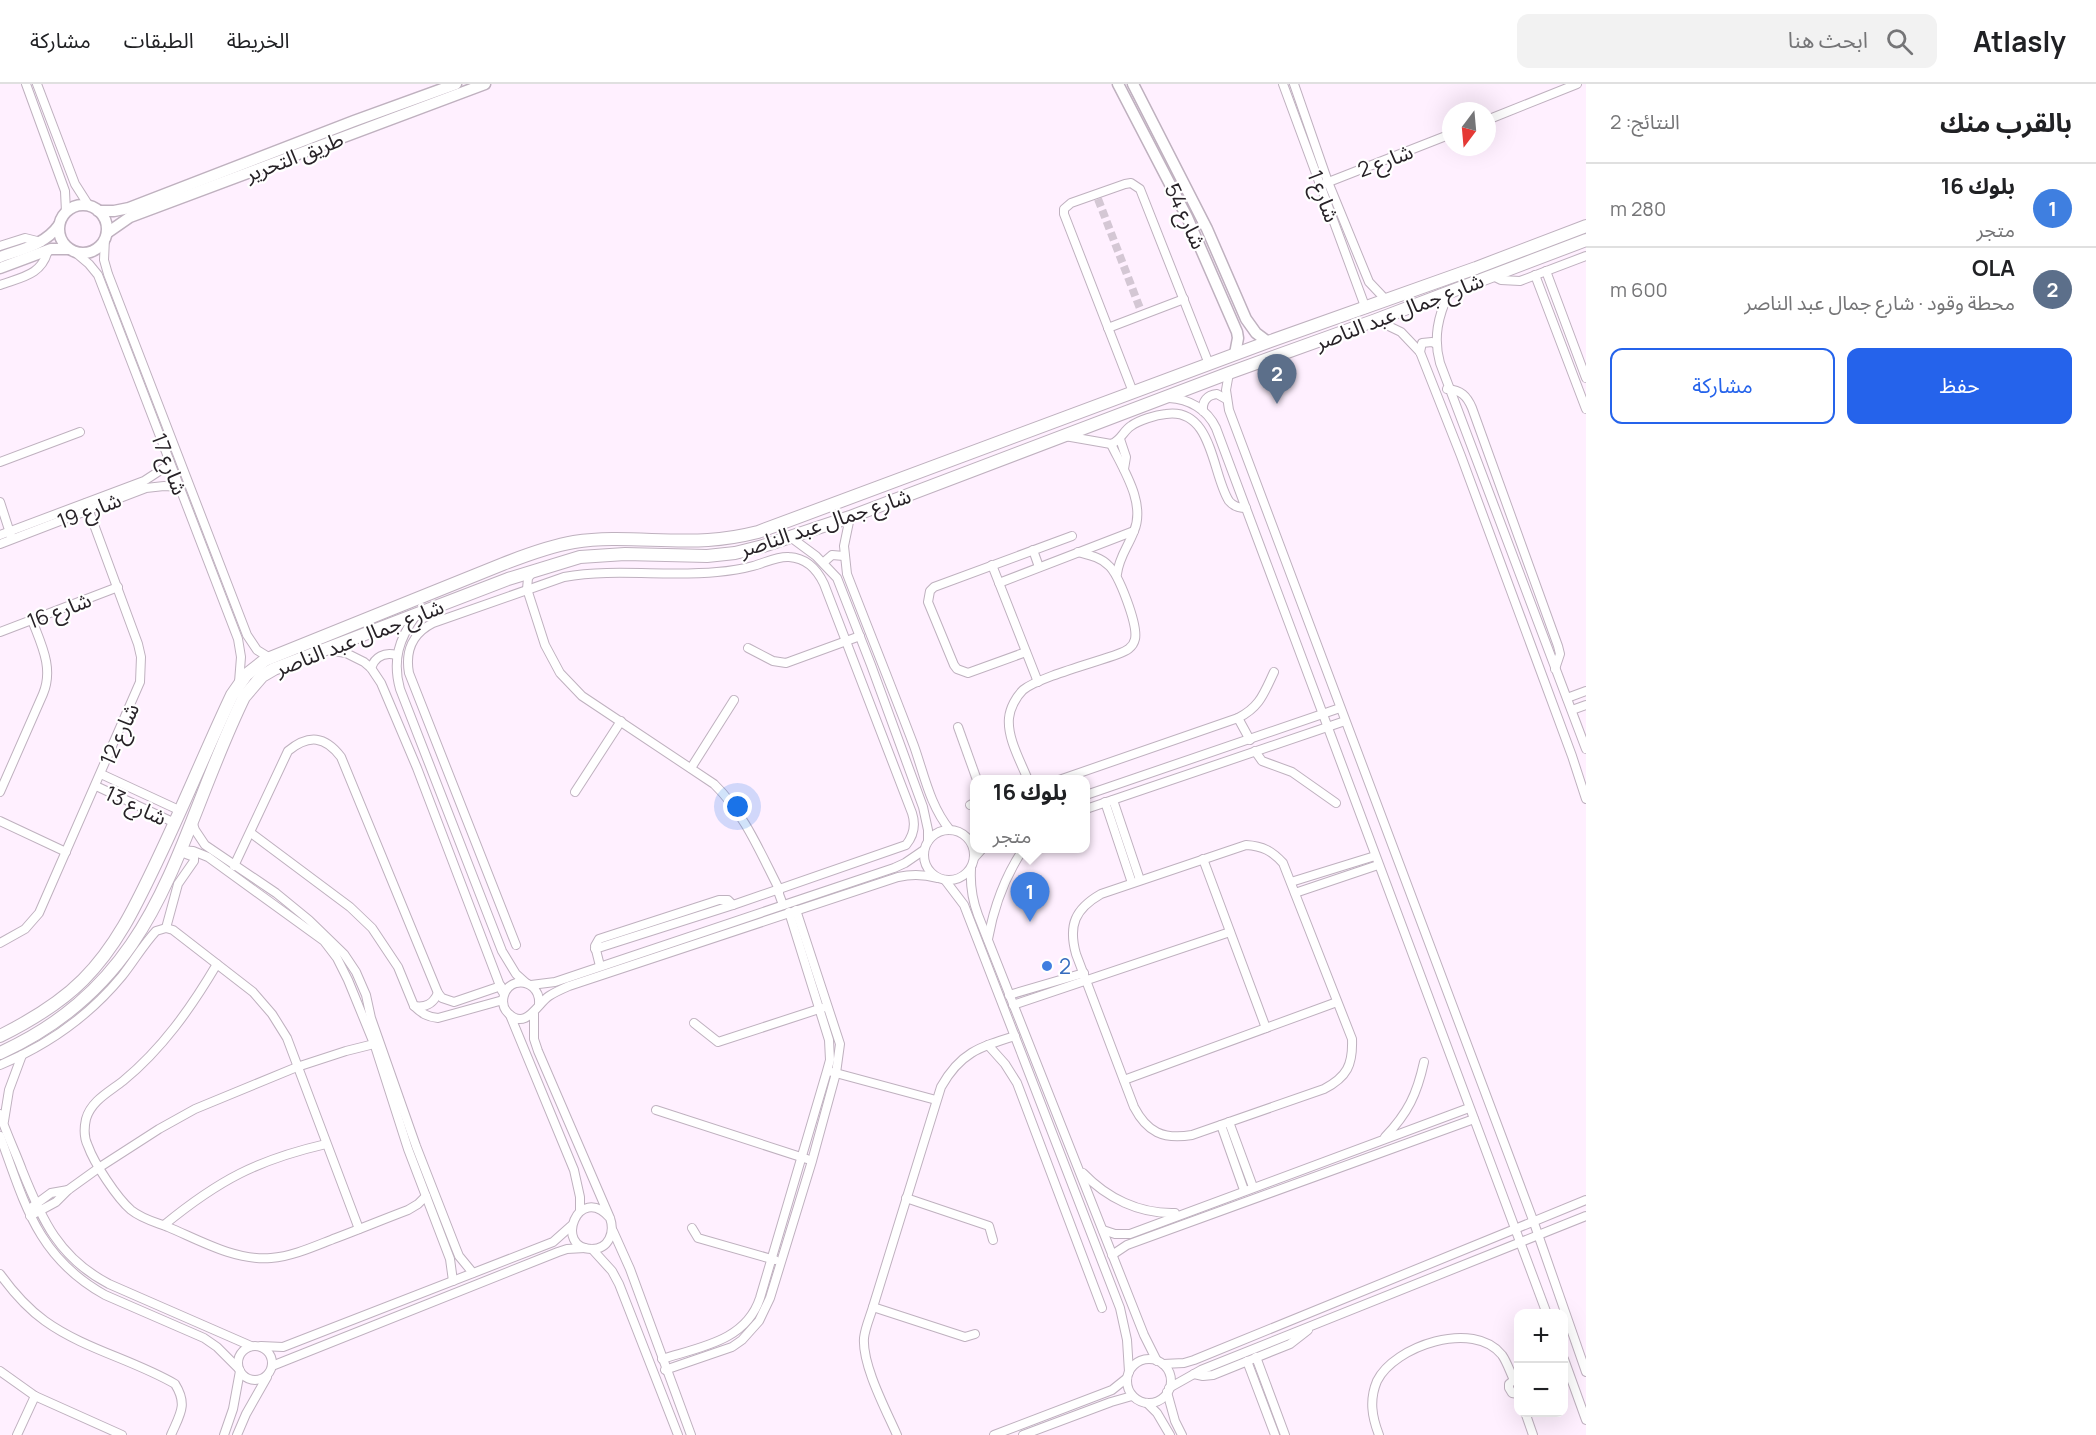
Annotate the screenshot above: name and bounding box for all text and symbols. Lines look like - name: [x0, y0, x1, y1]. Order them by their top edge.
- search box: [1517, 14, 1937, 68]
- text: Atlasly: [1973, 22, 2066, 60]
- text: ابحث هنا: [1788, 25, 1868, 55]
- icon: search: [1883, 25, 1916, 58]
- text: مشاركة: [30, 26, 91, 54]
- text: الطبقات: [124, 26, 194, 54]
- text: الخريطة: [227, 26, 290, 54]
- north arrow: [1442, 102, 1496, 156]
- text: بالقرب منك: [1940, 104, 2072, 140]
- text: النتائج: 2: [1610, 108, 1680, 135]
- street label: طريق التحرير: [240, 124, 347, 188]
- street label: شارع 2: [1353, 137, 1417, 185]
- street label: شارع 1: [1300, 166, 1347, 227]
- text: بلوك 16: [1941, 171, 2015, 201]
- street label: شارع 54: [1157, 179, 1213, 254]
- text: 280 m: [1610, 195, 1666, 222]
- text: 1: [2048, 195, 2057, 222]
- text: متجر: [1976, 216, 2015, 243]
- text: OLA: [1972, 253, 2015, 283]
- street label: شارع جمال عبد الناصر: [1310, 266, 1488, 358]
- text: 600 m: [1610, 276, 1668, 303]
- text: 2: [2047, 276, 2058, 303]
- text: محطة وقود · شارع جمال عبد الناصر: [1744, 289, 2015, 316]
- button: مشاركة: [1610, 348, 1835, 424]
- button: حفظ: [1847, 348, 2072, 424]
- pin: 2: [1258, 354, 1296, 404]
- street label: شارع 17: [144, 429, 195, 500]
- street label: شارع جمال عبد الناصر: [735, 481, 915, 565]
- street label: شارع 19: [53, 485, 126, 537]
- street label: شارع 16: [23, 585, 96, 637]
- street label: شارع جمال عبد الناصر: [270, 592, 448, 684]
- street label: شارع 12: [93, 698, 147, 770]
- popup: [970, 775, 1090, 853]
- text: بلوك 16: [993, 777, 1067, 807]
- street label: شارع 13: [100, 779, 171, 833]
- your location: [723, 792, 752, 821]
- text: متجر: [993, 822, 1031, 849]
- pin: 1: [1010, 872, 1050, 922]
- place label: 2: [1059, 952, 1071, 980]
- marker: 2: [1040, 959, 1054, 973]
- map controls: [1514, 1309, 1568, 1417]
- button: +: [1514, 1309, 1568, 1363]
- button: −: [1514, 1363, 1568, 1417]

